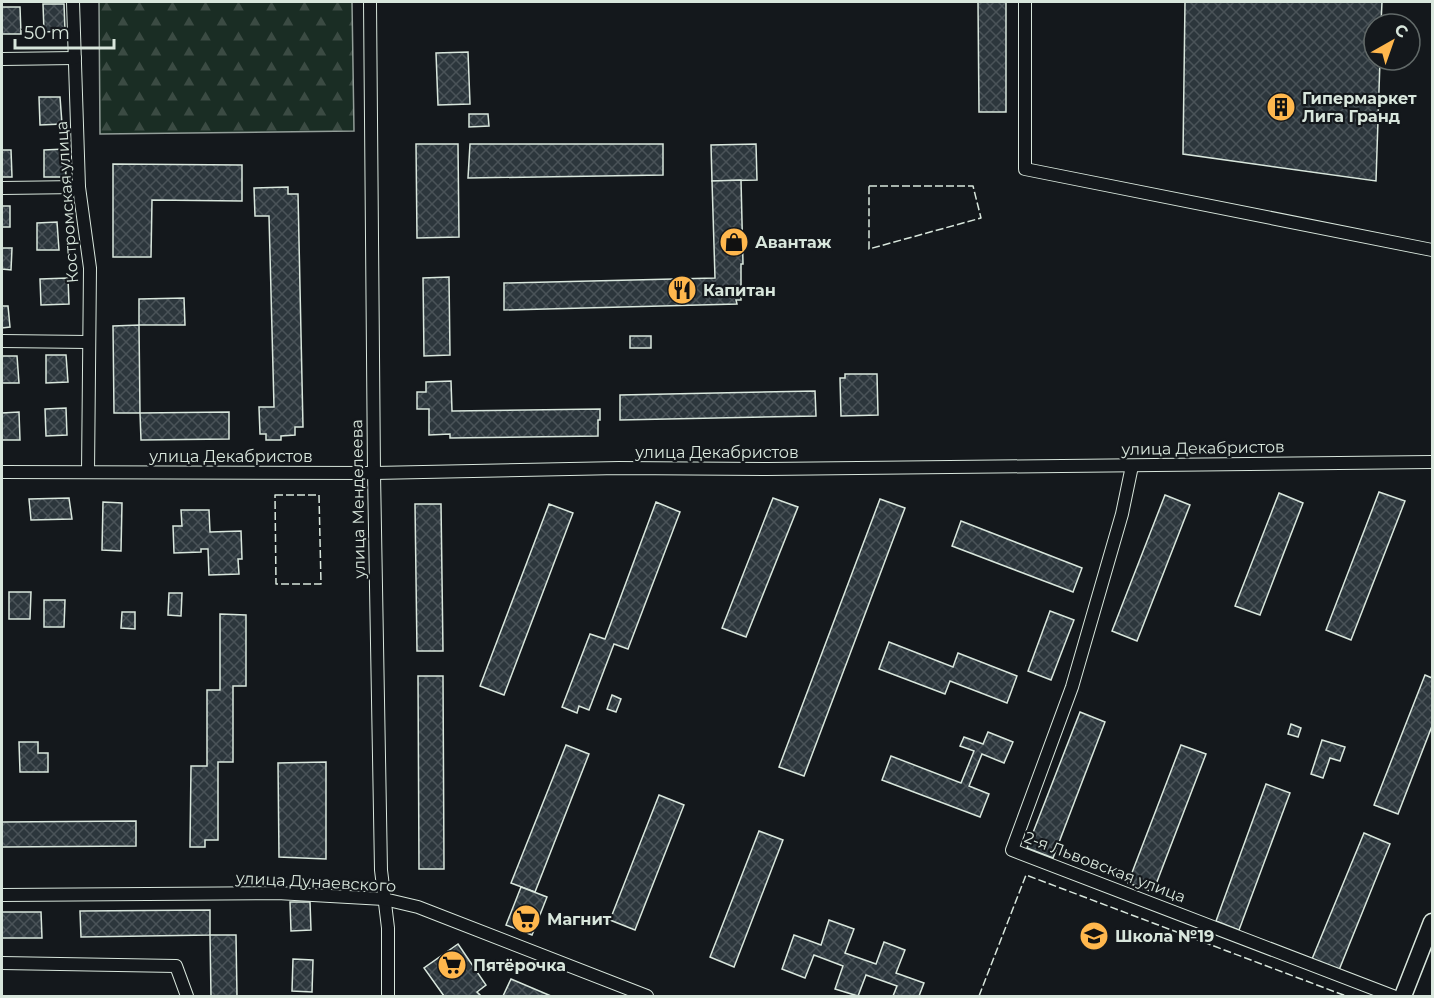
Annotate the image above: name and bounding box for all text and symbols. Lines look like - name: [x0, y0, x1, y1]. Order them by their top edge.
- scale bar: [15, 12, 114, 50]
- north arrow: [1362, 12, 1422, 72]
- text: С: [1391, 20, 1412, 42]
- text: 50 m: [24, 22, 70, 44]
- place label: Гипермаркет Лига Гранд: [1302, 89, 1417, 126]
- building icon: Гипермаркет Лига Гранд: [1265, 91, 1297, 123]
- street label: Костромская улица: [52, 120, 82, 284]
- shop icon: Авантаж: [718, 226, 750, 258]
- place label: Авантаж: [755, 233, 832, 252]
- restaurant icon: Капитан: [666, 274, 698, 306]
- place label: Капитан: [703, 281, 776, 300]
- street label: улица Менделеева: [347, 419, 369, 580]
- street label: улица Декабристов: [1120, 437, 1285, 459]
- street label: улица Декабристов: [634, 443, 799, 462]
- street label: улица Декабристов: [148, 447, 313, 466]
- street label: 2-я Львовская улица: [1022, 827, 1188, 907]
- street label: улица Дунаевского: [234, 868, 397, 896]
- supermarket icon: Магнит: [510, 903, 542, 935]
- place label: Магнит: [547, 910, 612, 929]
- school or university icon: Школа №19: [1078, 920, 1110, 952]
- place label: Школа №19: [1115, 927, 1214, 946]
- supermarket icon: Пятёрочка: [436, 949, 468, 981]
- place label: Пятёрочка: [473, 956, 566, 975]

